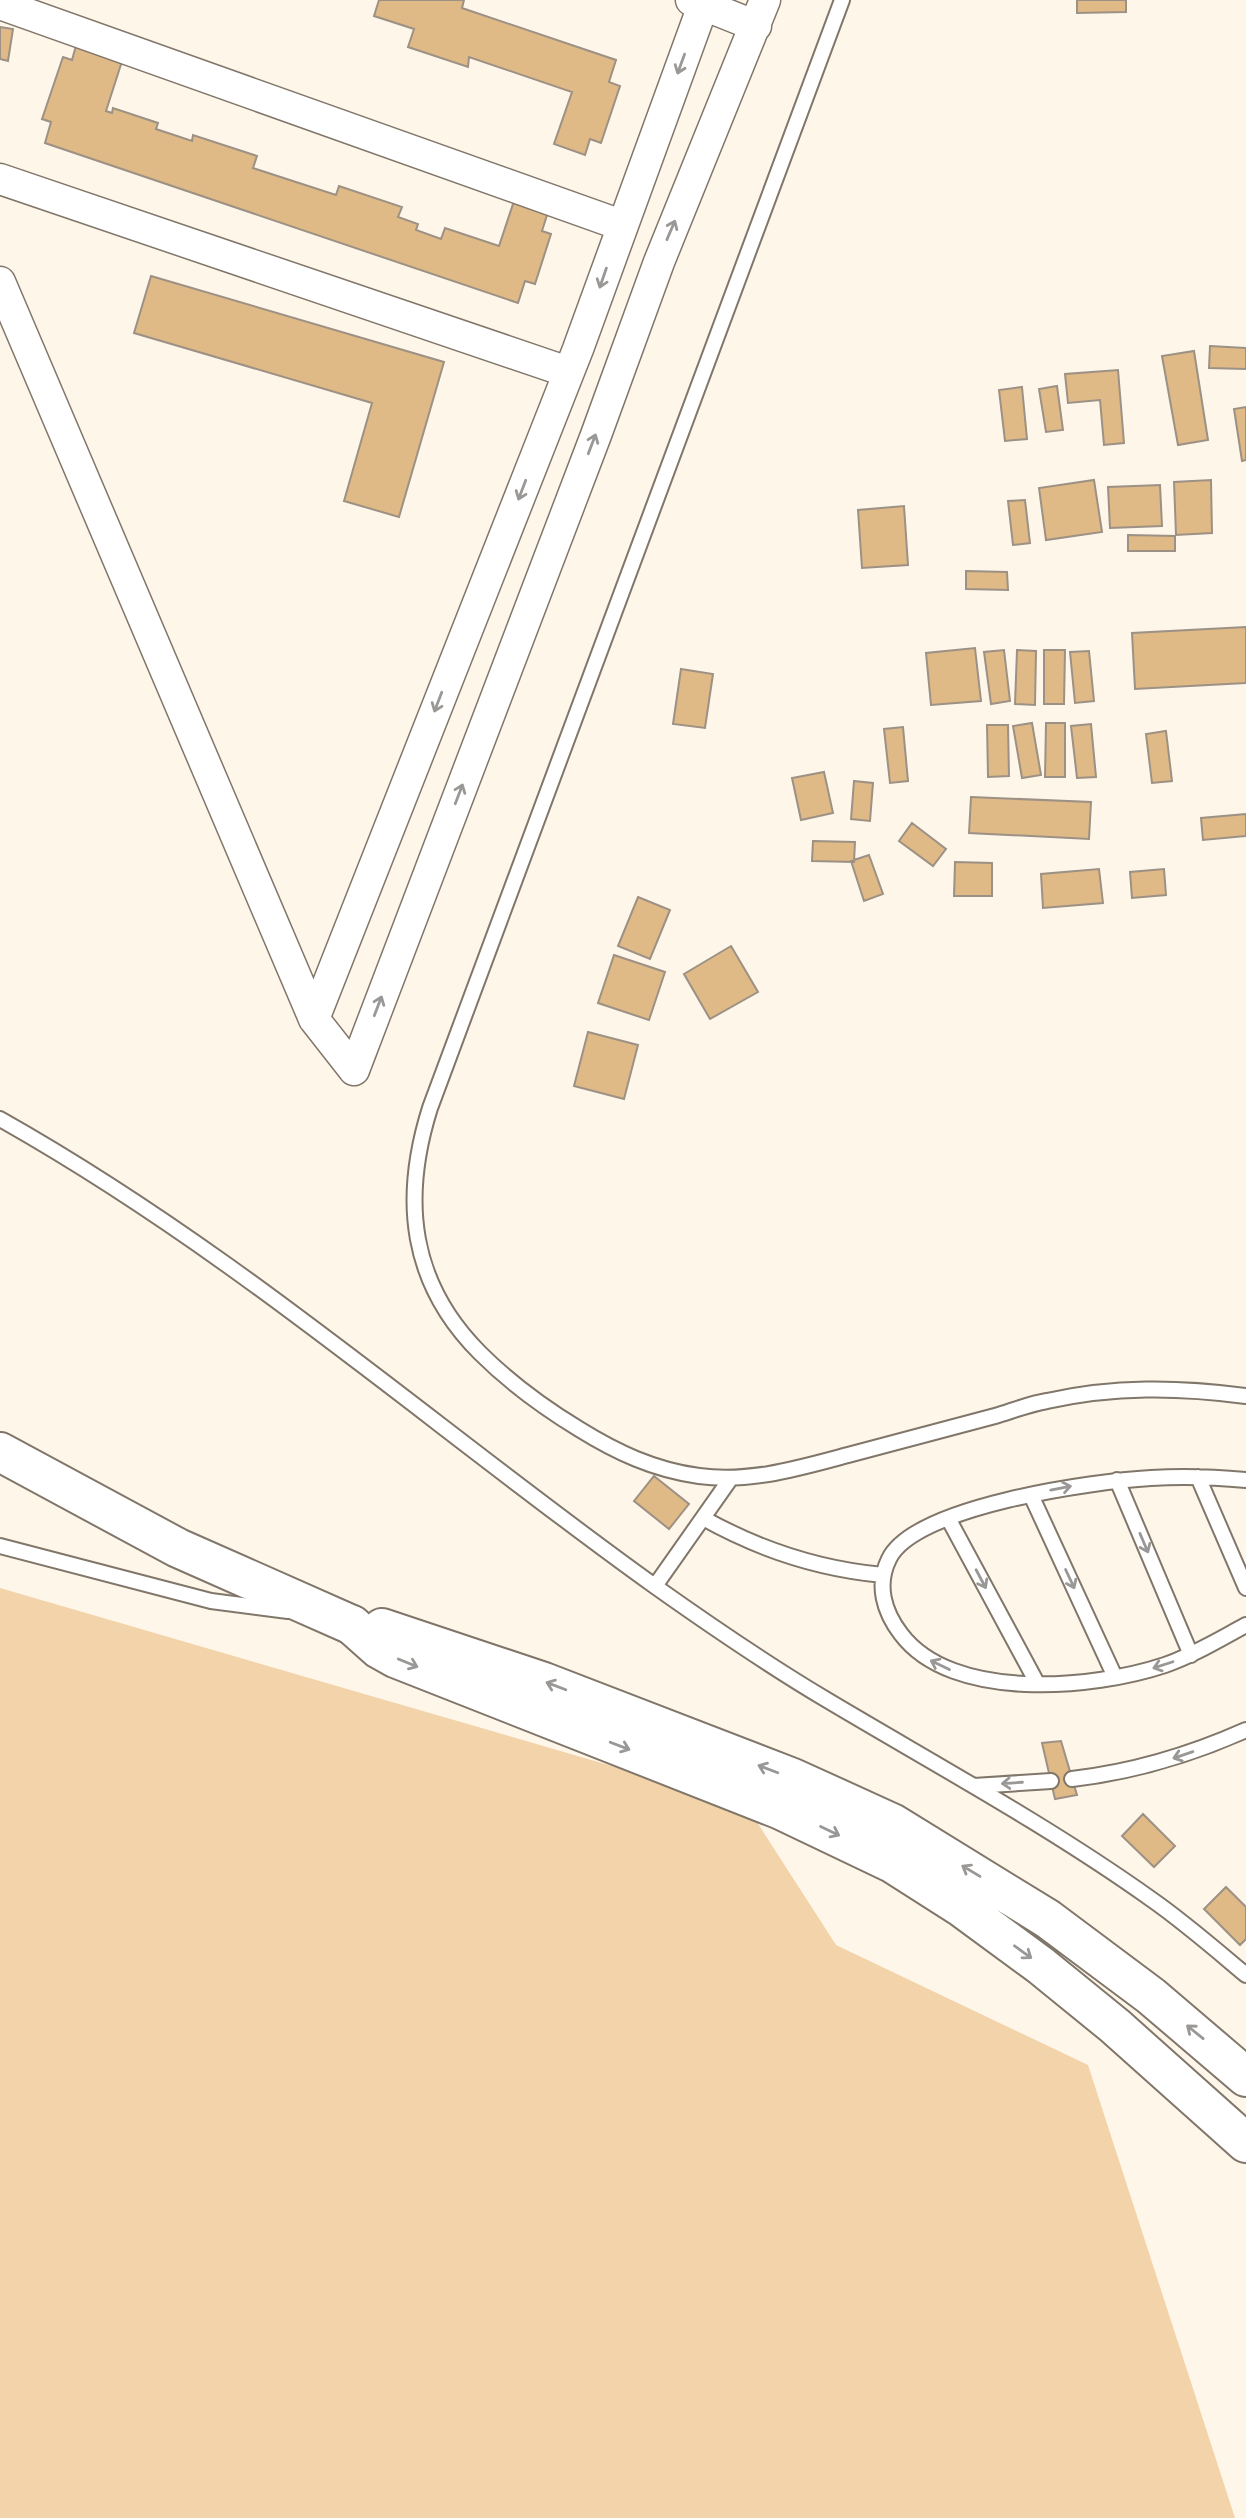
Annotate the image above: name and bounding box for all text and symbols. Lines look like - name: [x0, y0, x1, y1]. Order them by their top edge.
- one-way arrow: [674, 52, 686, 74]
- one-way arrow: [666, 220, 679, 242]
- one-way arrow: [596, 266, 608, 288]
- one-way arrow: [587, 433, 600, 455]
- one-way arrow: [514, 479, 527, 500]
- one-way arrow: [431, 690, 444, 712]
- one-way arrow: [454, 783, 466, 805]
- one-way arrow: [372, 996, 385, 1018]
- one-way arrow: [1049, 1481, 1072, 1495]
- one-way arrow: [1138, 1532, 1151, 1554]
- one-way arrow: [974, 1568, 988, 1588]
- one-way arrow: [1064, 1568, 1077, 1590]
- one-way arrow: [396, 1657, 418, 1670]
- one-way arrow: [930, 1658, 951, 1671]
- one-way arrow: [1152, 1660, 1174, 1672]
- one-way arrow: [546, 1679, 567, 1692]
- one-way arrow: [608, 1741, 630, 1754]
- one-way arrow: [1172, 1750, 1194, 1762]
- one-way arrow: [758, 1761, 779, 1774]
- one-way arrow: [1002, 1777, 1024, 1790]
- one-way arrow: [820, 1825, 840, 1839]
- one-way arrow: [961, 1863, 981, 1877]
- one-way arrow: [1013, 1944, 1032, 1959]
- one-way arrow: [1186, 2025, 1204, 2040]

